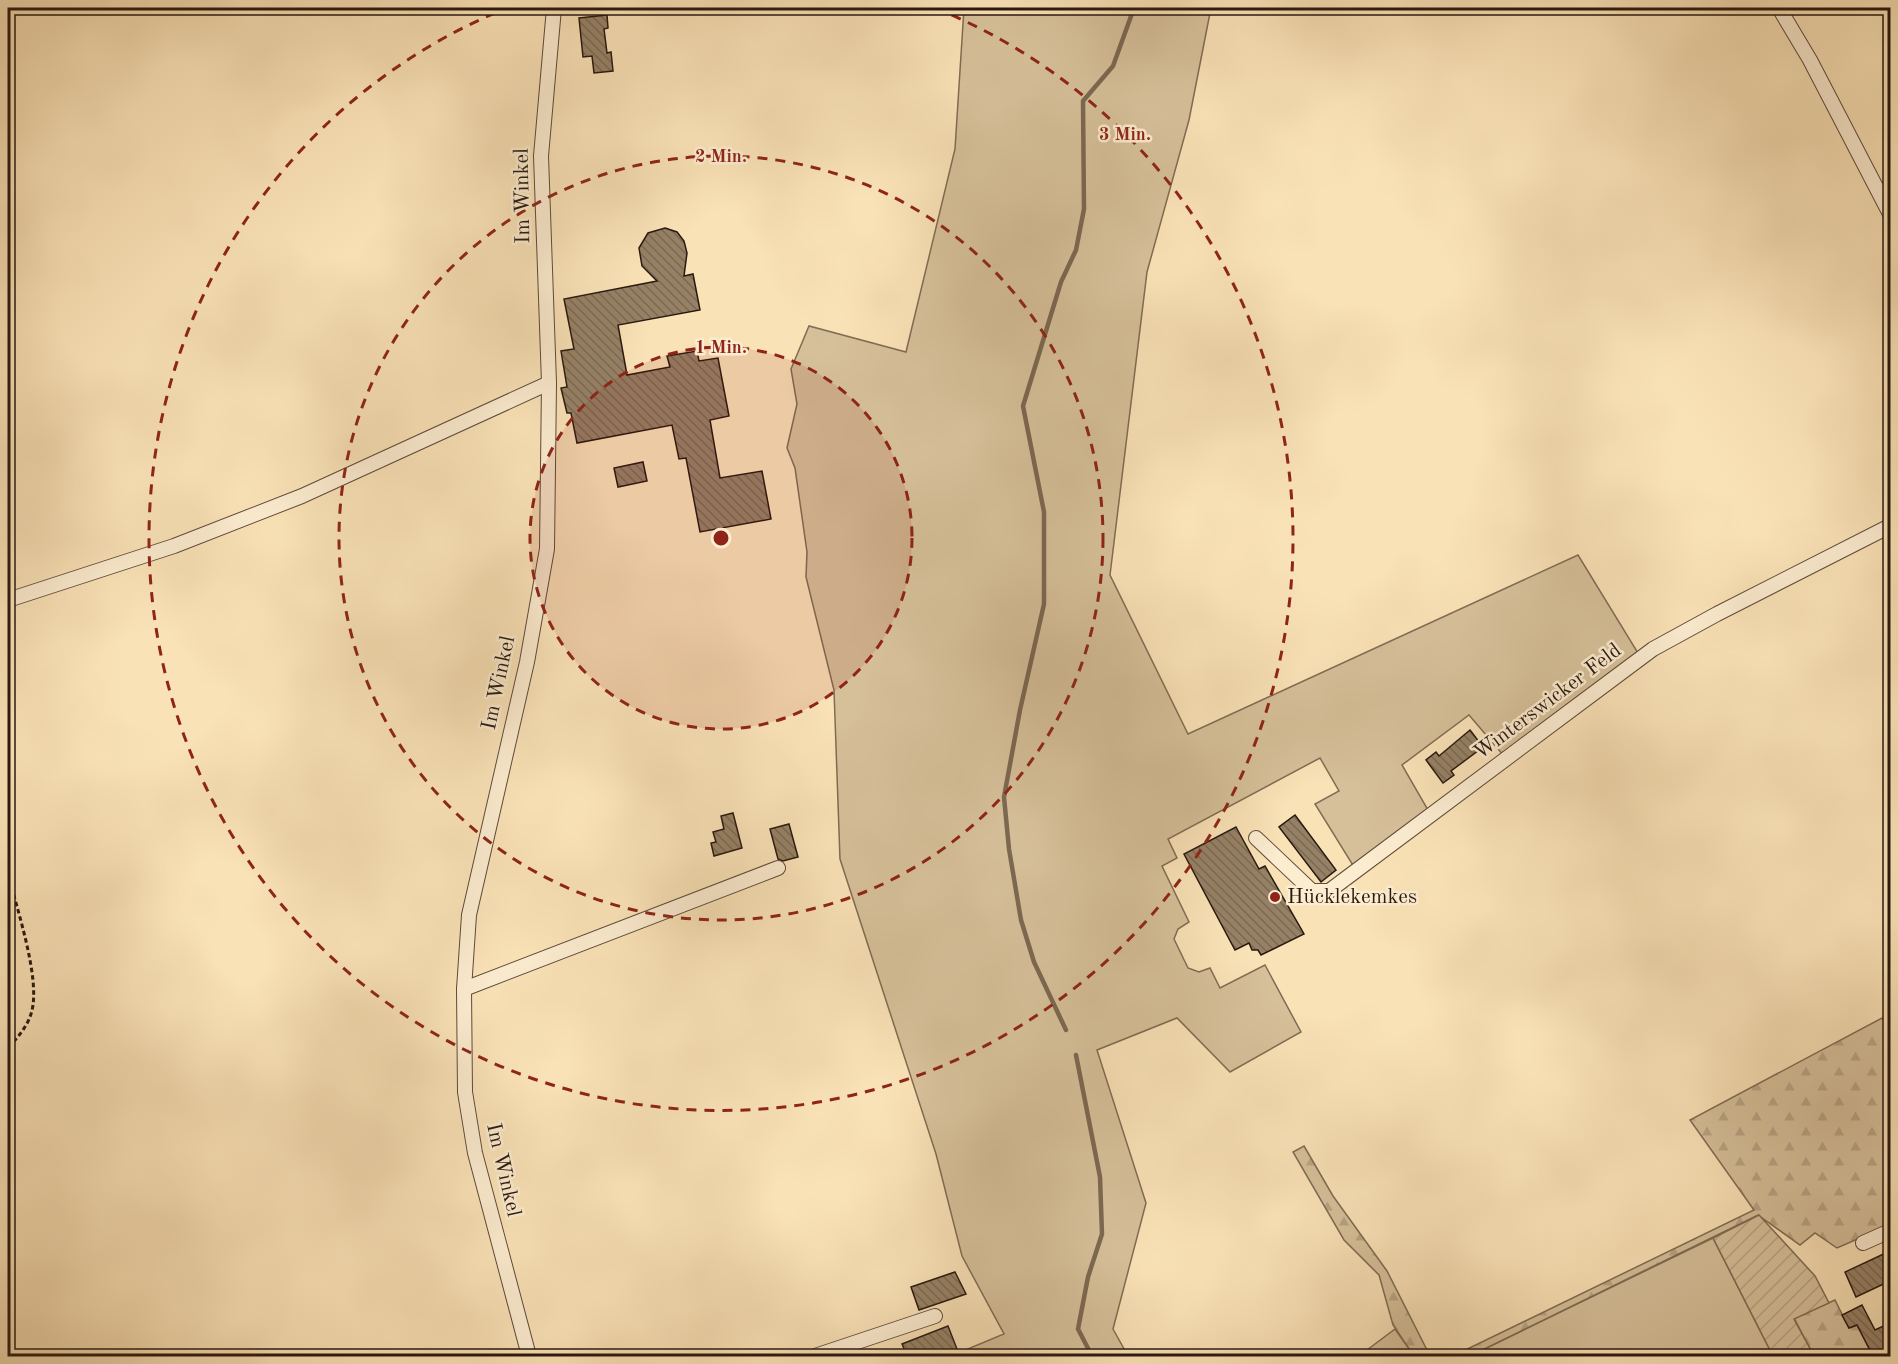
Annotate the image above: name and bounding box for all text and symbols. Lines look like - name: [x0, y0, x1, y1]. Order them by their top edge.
- text: 3 Min.: [1099, 126, 1151, 144]
- street label: Im Winkel: [512, 148, 534, 244]
- text: 2 Min.: [695, 148, 747, 166]
- text: 1 Min.: [695, 339, 747, 357]
- centre of rings: [711, 528, 731, 548]
- street label: Im Winkel: [479, 634, 519, 732]
- street label: Winterswicker Feld: [1470, 640, 1626, 764]
- place label: Hücklekemkes: [1287, 887, 1417, 908]
- marker: Hücklekemkes: [1268, 890, 1282, 904]
- street label: Im Winkel: [482, 1121, 524, 1219]

